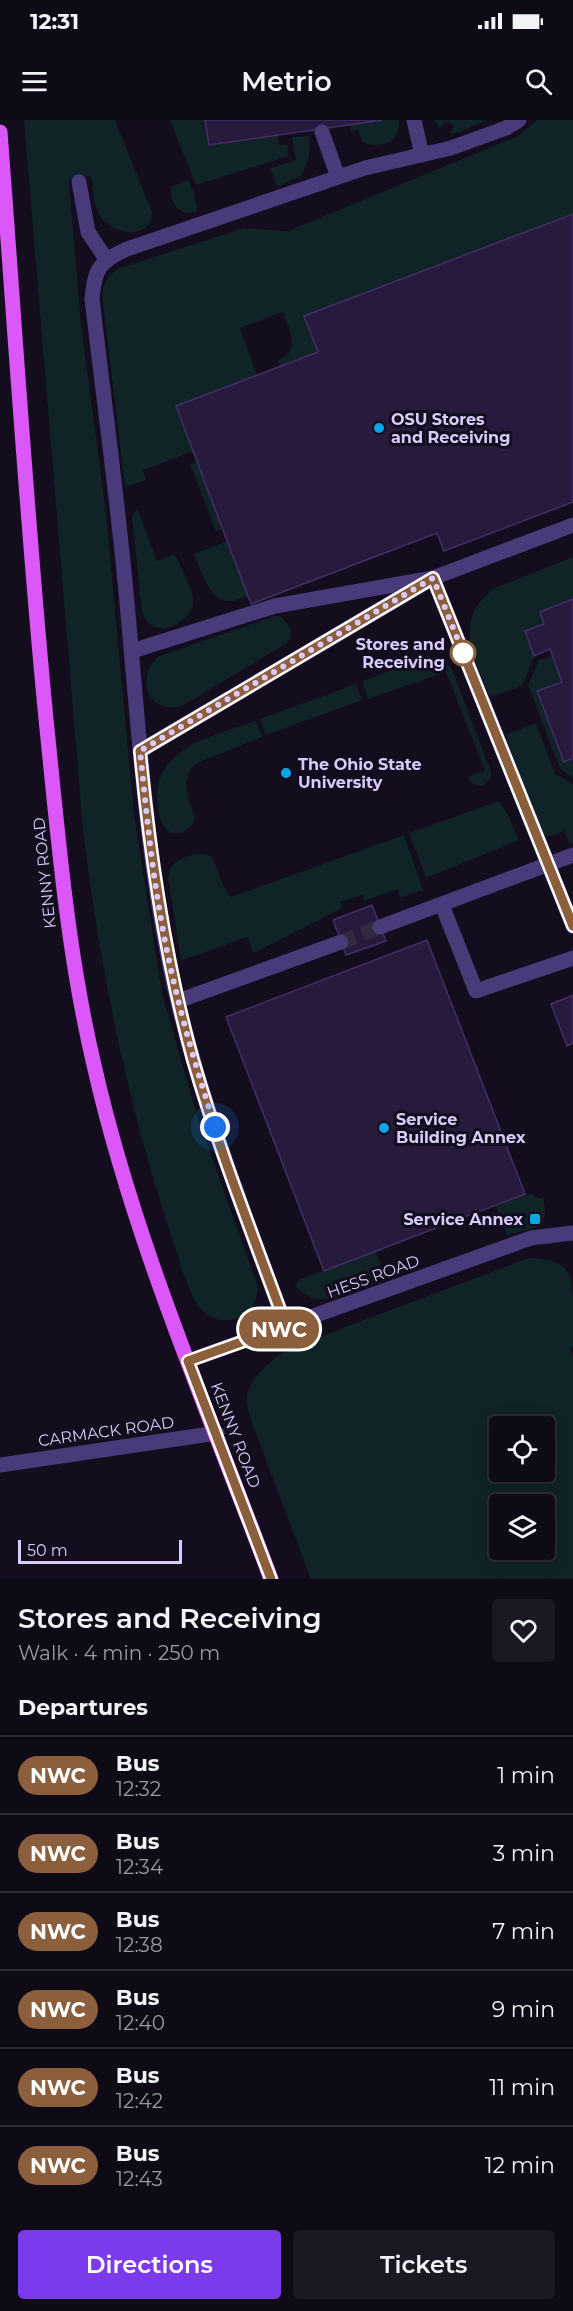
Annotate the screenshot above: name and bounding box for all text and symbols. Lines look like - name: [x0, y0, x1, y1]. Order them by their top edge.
- text: 12:31: [30, 8, 79, 35]
- icon: menu: [18, 65, 51, 98]
- text: Metrio: [241, 65, 332, 98]
- icon: search: [522, 65, 555, 98]
- place label: OSU Stores and Receiving: [391, 410, 510, 447]
- marker: OSU Stores and Receiving: [372, 421, 386, 435]
- place label: Stores and Receiving: [356, 635, 445, 672]
- marker: Stores and Receiving: [450, 640, 476, 666]
- place label: The Ohio State University: [298, 755, 422, 792]
- marker: The Ohio State University: [279, 766, 293, 780]
- street label: KENNY ROAD: [29, 816, 60, 930]
- place label: Service Building Annex: [396, 1110, 526, 1147]
- your location: [200, 1112, 230, 1142]
- marker: Service Building Annex: [377, 1121, 391, 1135]
- place label: Service Annex: [403, 1210, 523, 1229]
- marker: Service Annex: [528, 1212, 542, 1226]
- street label: HESS ROAD: [324, 1251, 422, 1302]
- line badge: NWC: [244, 1310, 314, 1348]
- text: NWC: [251, 1317, 307, 1342]
- street label: KENNY ROAD: [207, 1380, 264, 1491]
- street label: CARMACK ROAD: [37, 1413, 175, 1450]
- map controls: [489, 1416, 555, 1560]
- button: locate: [489, 1416, 555, 1482]
- button: layers: [489, 1494, 555, 1560]
- scale bar: [18, 1537, 182, 1564]
- text: 50 m: [27, 1541, 68, 1560]
- button: heart: [492, 1599, 555, 1662]
- text: Stores and Receiving: [18, 1601, 322, 1635]
- text: Walk · 4 min · 250 m: [18, 1641, 220, 1665]
- text: Departures: [18, 1694, 148, 1721]
- text: Bus: [116, 1750, 159, 1777]
- text: 1 min: [497, 1762, 555, 1789]
- text: NWC: [30, 1763, 86, 1788]
- text: 12:32: [116, 1777, 161, 1801]
- text: Bus: [116, 1828, 159, 1855]
- text: 3 min: [493, 1840, 555, 1867]
- text: NWC: [30, 1841, 86, 1866]
- text: 12:34: [116, 1855, 163, 1879]
- text: Bus: [116, 1906, 159, 1933]
- text: 7 min: [492, 1918, 555, 1945]
- text: NWC: [30, 1919, 86, 1944]
- text: 12:38: [116, 1933, 163, 1957]
- text: Bus: [116, 1984, 159, 2011]
- text: 9 min: [492, 1996, 555, 2023]
- text: NWC: [30, 1997, 86, 2022]
- text: 12:40: [116, 2011, 165, 2035]
- text: Bus: [116, 2062, 159, 2089]
- text: 11 min: [489, 2074, 555, 2101]
- text: NWC: [30, 2075, 86, 2100]
- text: 12:42: [116, 2089, 163, 2113]
- text: Bus: [116, 2140, 159, 2167]
- text: 12 min: [485, 2152, 555, 2179]
- text: NWC: [30, 2153, 86, 2178]
- text: 12:43: [116, 2167, 163, 2191]
- button: Directions: [18, 2230, 281, 2299]
- button: Tickets: [293, 2230, 555, 2299]

